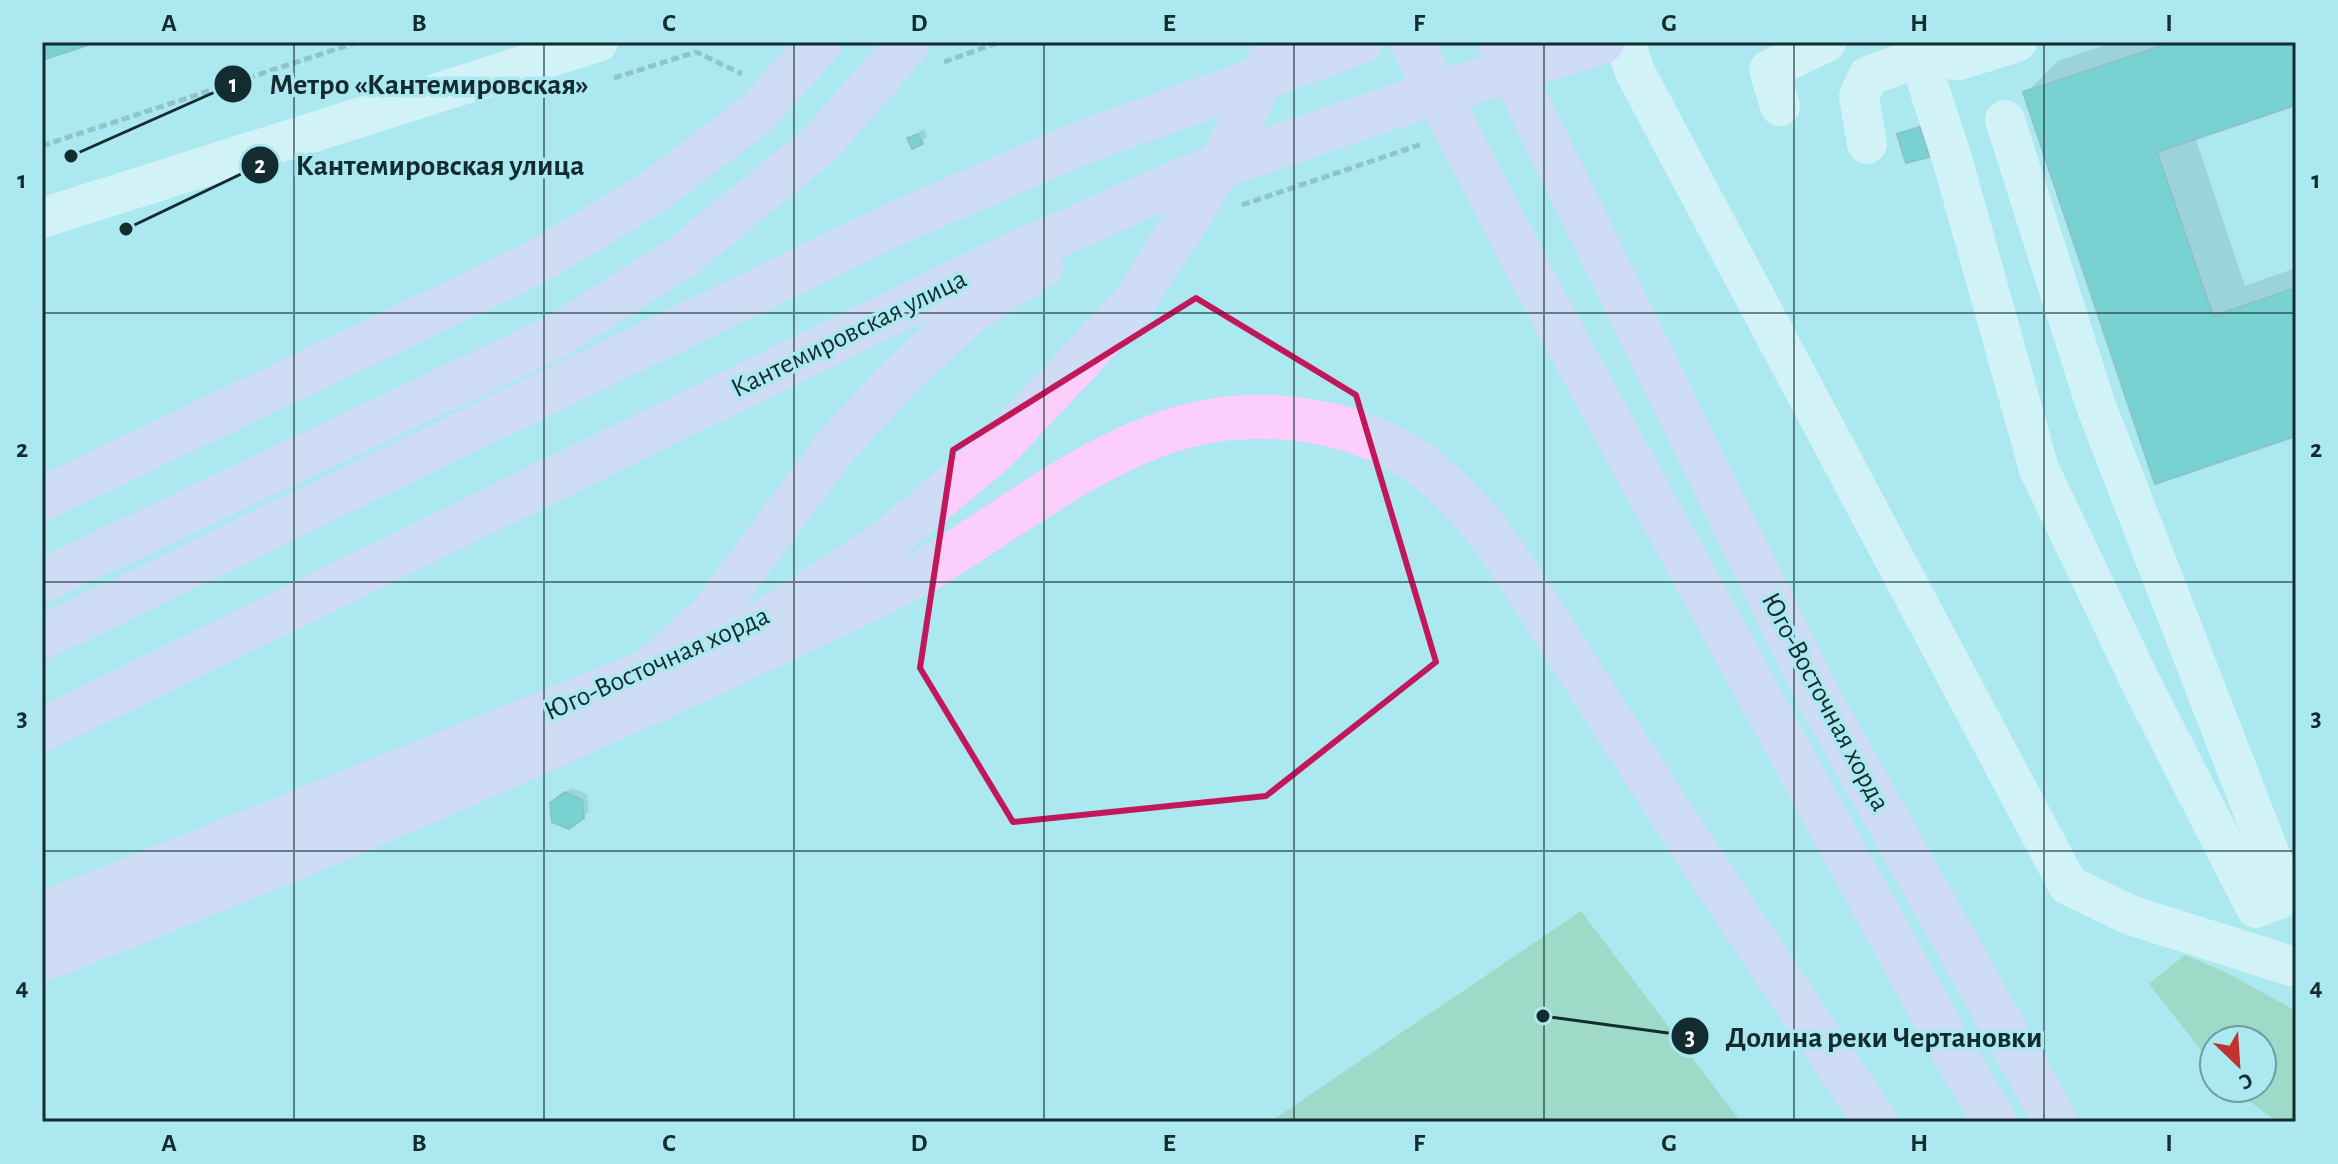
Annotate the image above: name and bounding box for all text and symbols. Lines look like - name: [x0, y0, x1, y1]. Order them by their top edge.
- text: A: [161, 10, 177, 36]
- text: B: [411, 10, 427, 36]
- text: C: [662, 10, 676, 36]
- text: D: [910, 10, 928, 36]
- text: E: [1162, 10, 1176, 36]
- text: F: [1413, 10, 1426, 36]
- text: G: [1661, 10, 1677, 36]
- text: H: [1910, 10, 1928, 36]
- text: I: [2165, 10, 2173, 36]
- callout: Метро «Кантемировская»: [213, 57, 605, 111]
- text: Метро «Кантемировская»: [269, 70, 589, 100]
- text: 1: [229, 73, 237, 97]
- callout: Кантемировская улица: [240, 138, 600, 192]
- text: Кантемировская улица: [296, 151, 584, 181]
- text: 2: [254, 154, 266, 178]
- text: 1: [17, 167, 27, 193]
- text: 1: [2311, 167, 2321, 193]
- street label: Кантемировская улица: [727, 265, 971, 403]
- text: 2: [16, 436, 28, 462]
- text: 2: [2310, 436, 2322, 462]
- street label: Юго-Восточная хорда: [1756, 588, 1895, 816]
- street label: Юго-Восточная хорда: [540, 602, 774, 726]
- text: 3: [16, 705, 28, 731]
- text: 3: [2310, 705, 2322, 731]
- text: 4: [15, 974, 29, 1000]
- text: 4: [2309, 974, 2323, 1000]
- callout: Долина реки Чертановки: [1670, 1009, 2059, 1063]
- text: Долина реки Чертановки: [1726, 1023, 2042, 1053]
- north arrow: [2198, 1024, 2278, 1104]
- text: 3: [1685, 1026, 1695, 1050]
- text: С: [2236, 1069, 2256, 1094]
- text: A: [161, 1130, 177, 1156]
- text: B: [411, 1130, 427, 1156]
- text: C: [662, 1130, 676, 1156]
- text: D: [910, 1130, 928, 1156]
- text: E: [1162, 1130, 1176, 1156]
- text: F: [1413, 1130, 1426, 1156]
- text: G: [1661, 1130, 1677, 1156]
- text: H: [1910, 1130, 1928, 1156]
- text: I: [2165, 1130, 2173, 1156]

